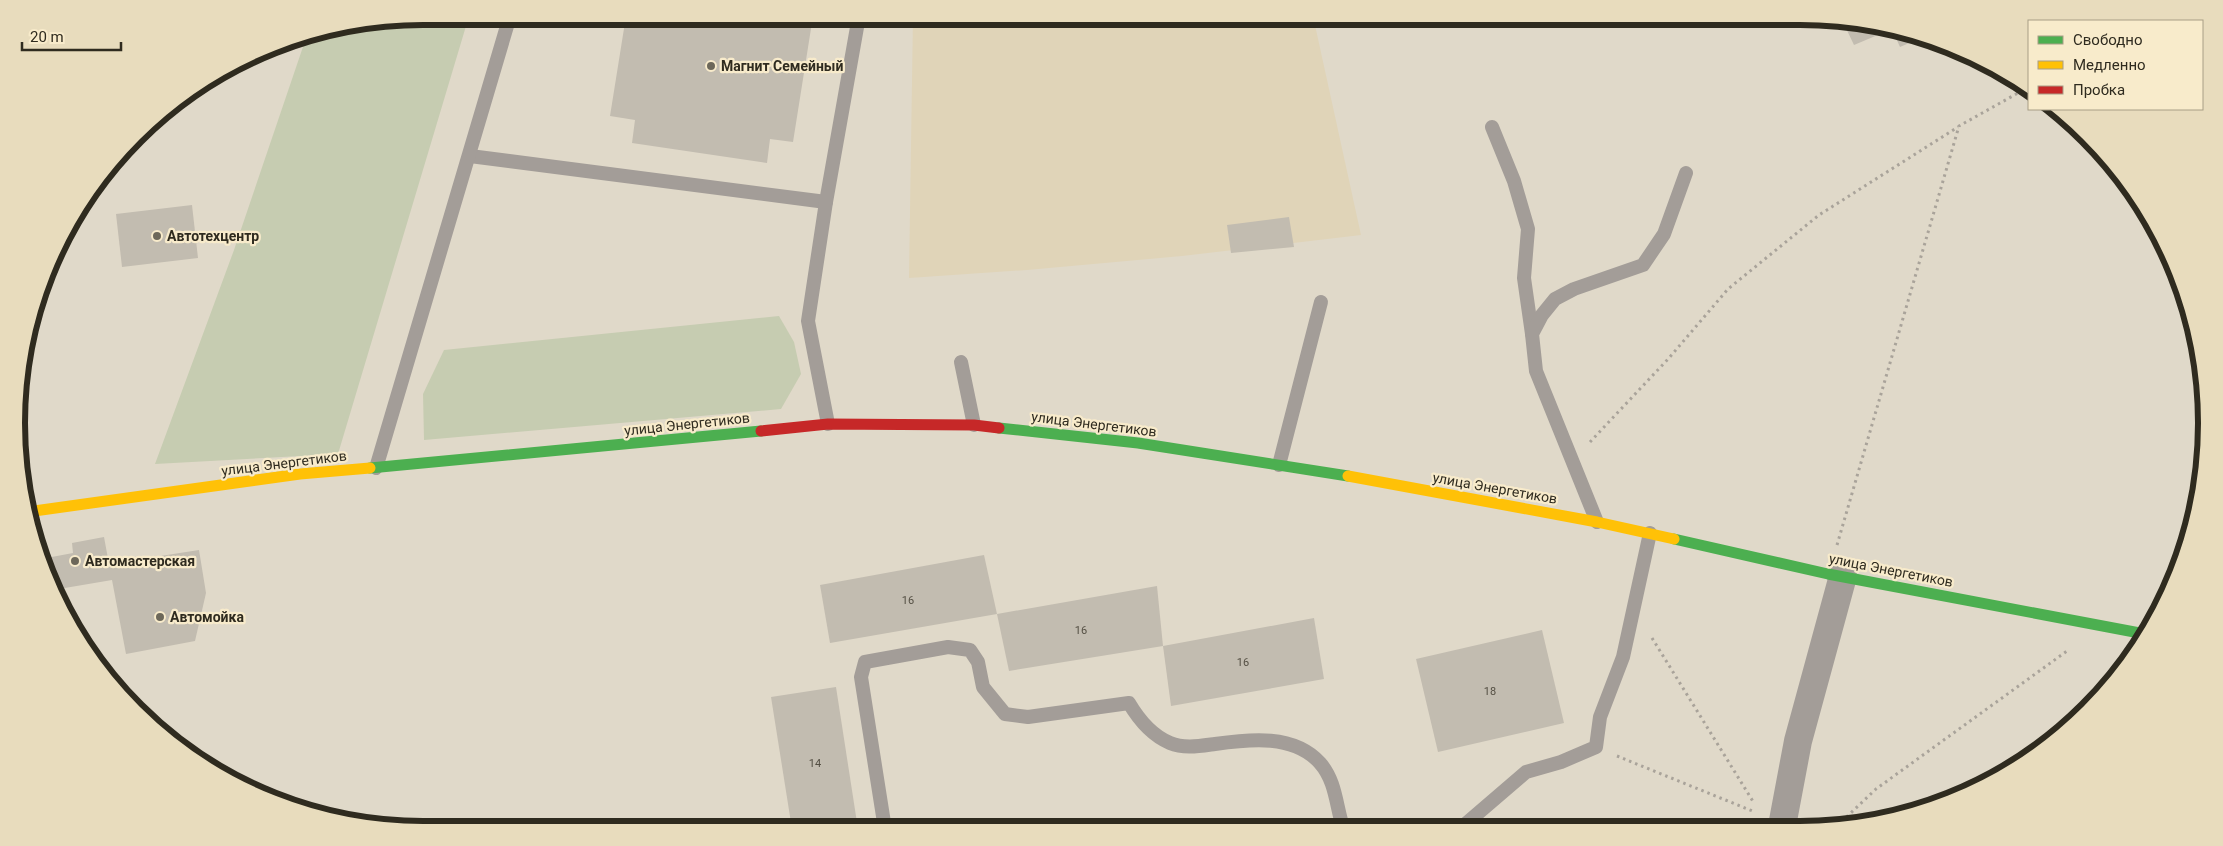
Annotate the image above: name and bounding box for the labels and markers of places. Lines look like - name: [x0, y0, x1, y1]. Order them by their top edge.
- place label: Магнит Семейный: [721, 58, 843, 74]
- marker: Магнит Семейный: [705, 60, 717, 72]
- place label: Автотехцентр: [167, 228, 259, 244]
- marker: Автотехцентр: [151, 230, 163, 242]
- place label: Автомастерская: [85, 553, 195, 569]
- marker: Автомастерская: [69, 555, 81, 567]
- place label: Автомойка: [170, 609, 244, 625]
- marker: Автомойка: [154, 611, 166, 623]

